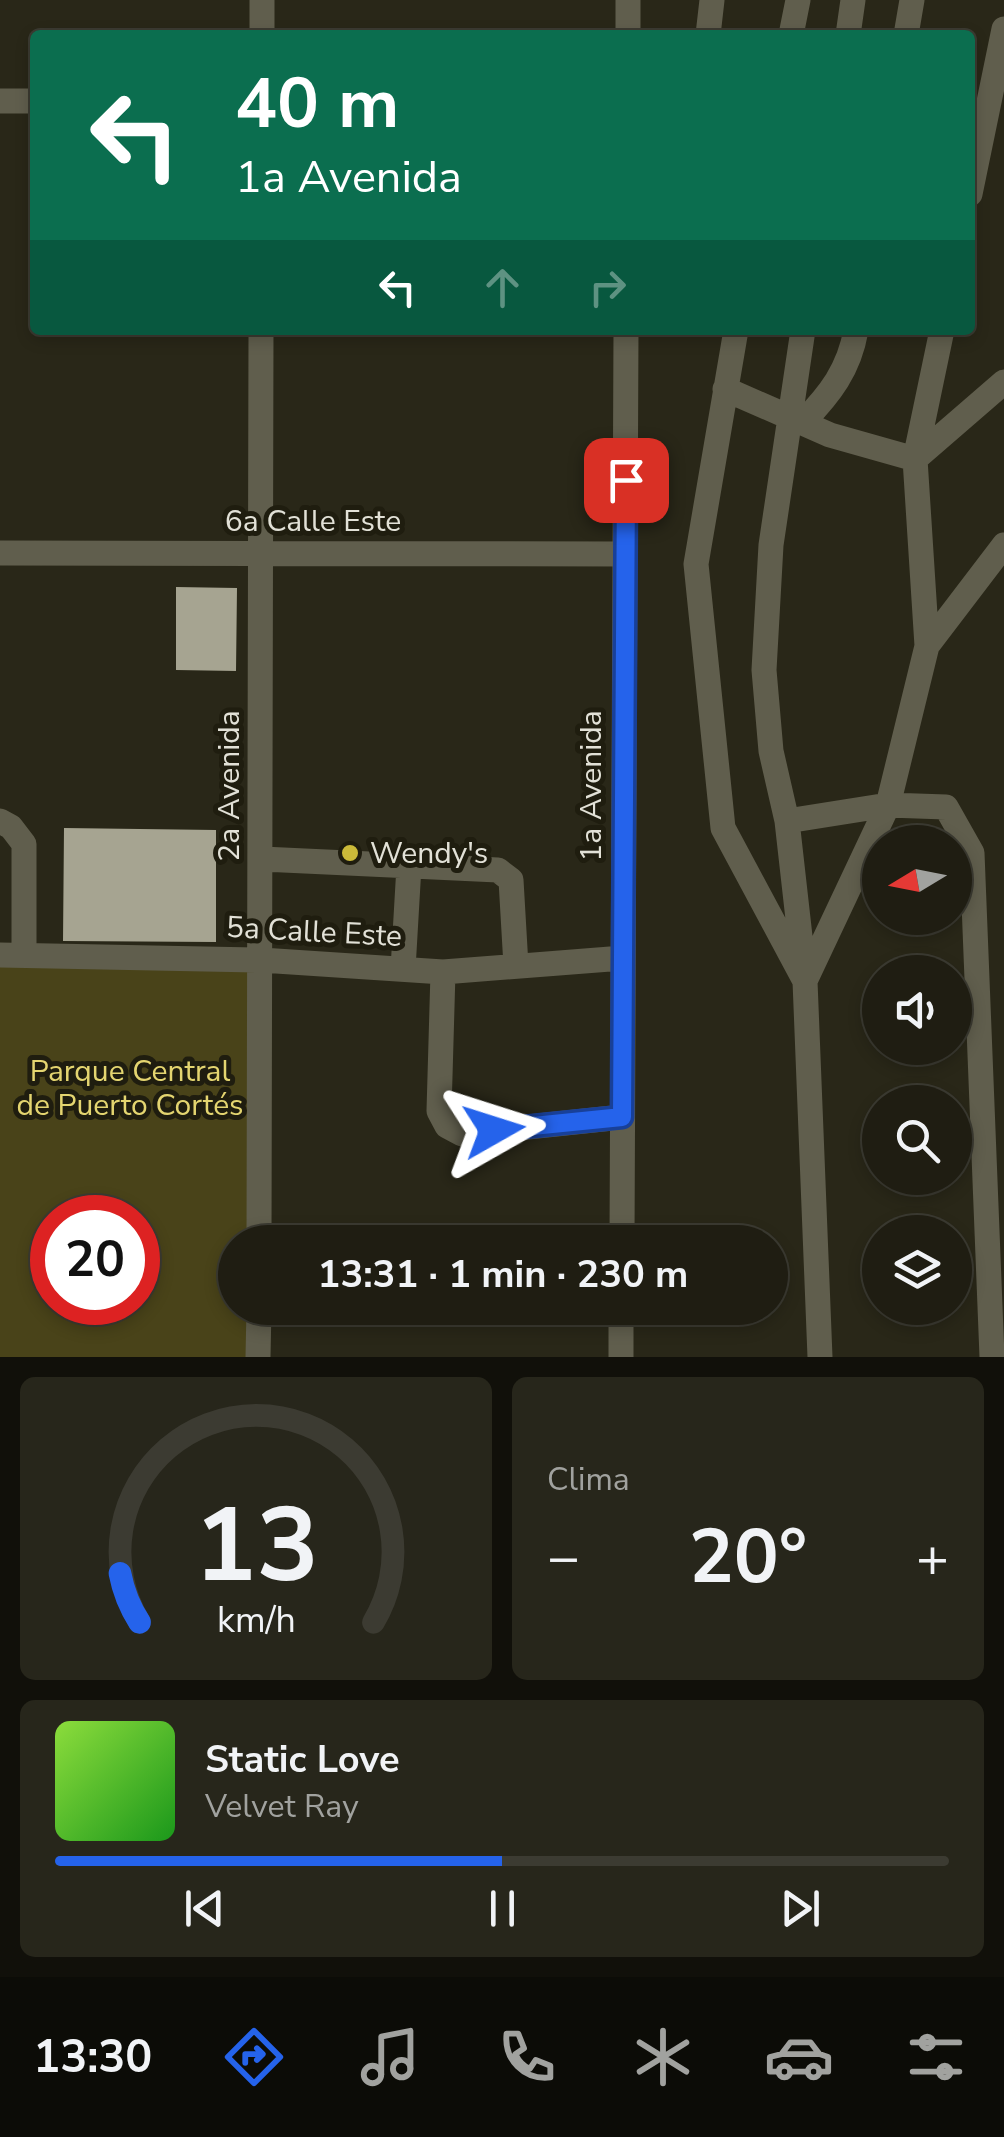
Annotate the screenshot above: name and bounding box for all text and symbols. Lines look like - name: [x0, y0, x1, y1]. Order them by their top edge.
- text: 40 m: [235, 56, 399, 152]
- icon: left: [70, 70, 200, 200]
- text: 1a Avenida: [235, 147, 462, 208]
- icon: left: [370, 260, 425, 315]
- icon: ahead: [475, 260, 530, 315]
- icon: right: [580, 260, 635, 315]
- pin: [584, 438, 669, 523]
- icon: arrive: [599, 453, 654, 508]
- street label: 6a Calle Este: [225, 501, 401, 542]
- street label: 2a Avenida: [209, 710, 250, 862]
- street label: 1a Avenida: [571, 710, 612, 862]
- north arrow: [862, 825, 972, 935]
- map controls: [862, 825, 972, 1325]
- place label: Wendy's: [370, 833, 488, 874]
- marker: Wendy's: [339, 842, 361, 864]
- street label: 5a Calle Este: [225, 907, 403, 957]
- button: sound: [862, 955, 972, 1065]
- park label: Parque Central de Puerto Cortés: [16, 1051, 244, 1126]
- position arrow: [442, 1078, 546, 1182]
- button: search: [862, 1085, 972, 1195]
- speed limit sign: 20: [30, 1195, 160, 1325]
- button: layers: [862, 1215, 972, 1325]
- text: 13:31 · 1 min · 230 m: [318, 1249, 688, 1300]
- text: Clima: [547, 1458, 630, 1501]
- text: 13: [194, 1475, 318, 1617]
- text: 20°: [689, 1506, 807, 1608]
- text: −: [547, 1520, 580, 1595]
- text: +: [916, 1520, 949, 1595]
- text: km/h: [217, 1596, 295, 1645]
- text: Static Love: [205, 1734, 400, 1785]
- text: Velvet Ray: [205, 1785, 359, 1828]
- icon: previous: [177, 1881, 232, 1936]
- icon: pause: [475, 1881, 530, 1936]
- icon: next: [773, 1881, 828, 1936]
- icon: directions: [219, 2022, 289, 2092]
- icon: music: [355, 2022, 425, 2092]
- icon: phone: [492, 2022, 562, 2092]
- icon: climate: [628, 2022, 698, 2092]
- icon: car: [764, 2022, 834, 2092]
- icon: filters: [901, 2022, 971, 2092]
- text: 13:30: [33, 2027, 152, 2088]

